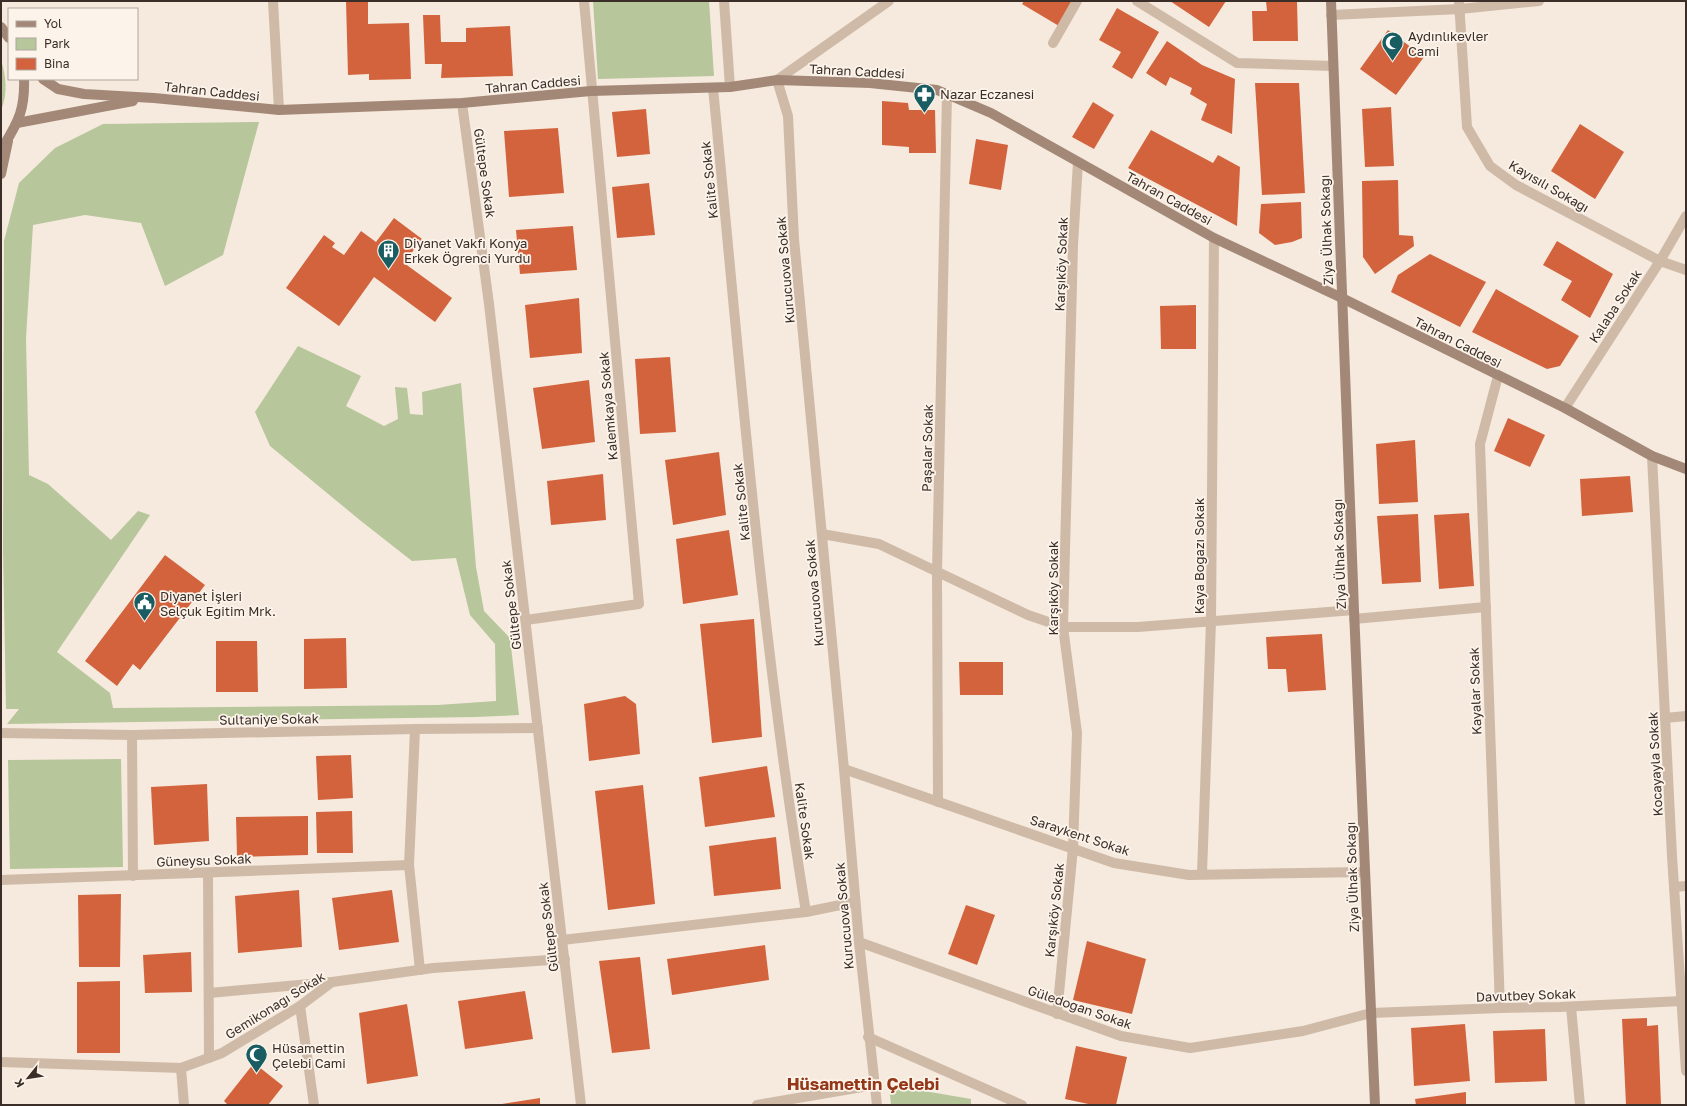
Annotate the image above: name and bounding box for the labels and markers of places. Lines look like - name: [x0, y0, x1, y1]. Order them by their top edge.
- place label: Aydınlıkevler Cami: [1408, 28, 1488, 59]
- mosque icon: Aydınlıkevler Cami: [1379, 30, 1405, 63]
- pharmacy icon: Nazar Eczanesi: [912, 81, 938, 114]
- place label: Nazar Eczanesi: [940, 86, 1034, 102]
- place label: Diyanet Vakfı Konya Erkek Öğrenci Yurdu: [404, 235, 530, 266]
- building icon: Diyanet Vakfı Konya Erkek Öğrenci Yurdu: [376, 237, 402, 270]
- place label: Diyanet İşleri Selçuk Eğitim Mrk.: [160, 588, 276, 619]
- public building icon: Diyanet İşleri Selçuk Eğitim Mrk.: [132, 590, 158, 623]
- place label: Hüsamettin Çelebi Cami: [272, 1040, 346, 1071]
- mosque icon: Hüsamettin Çelebi Cami: [244, 1042, 270, 1075]

